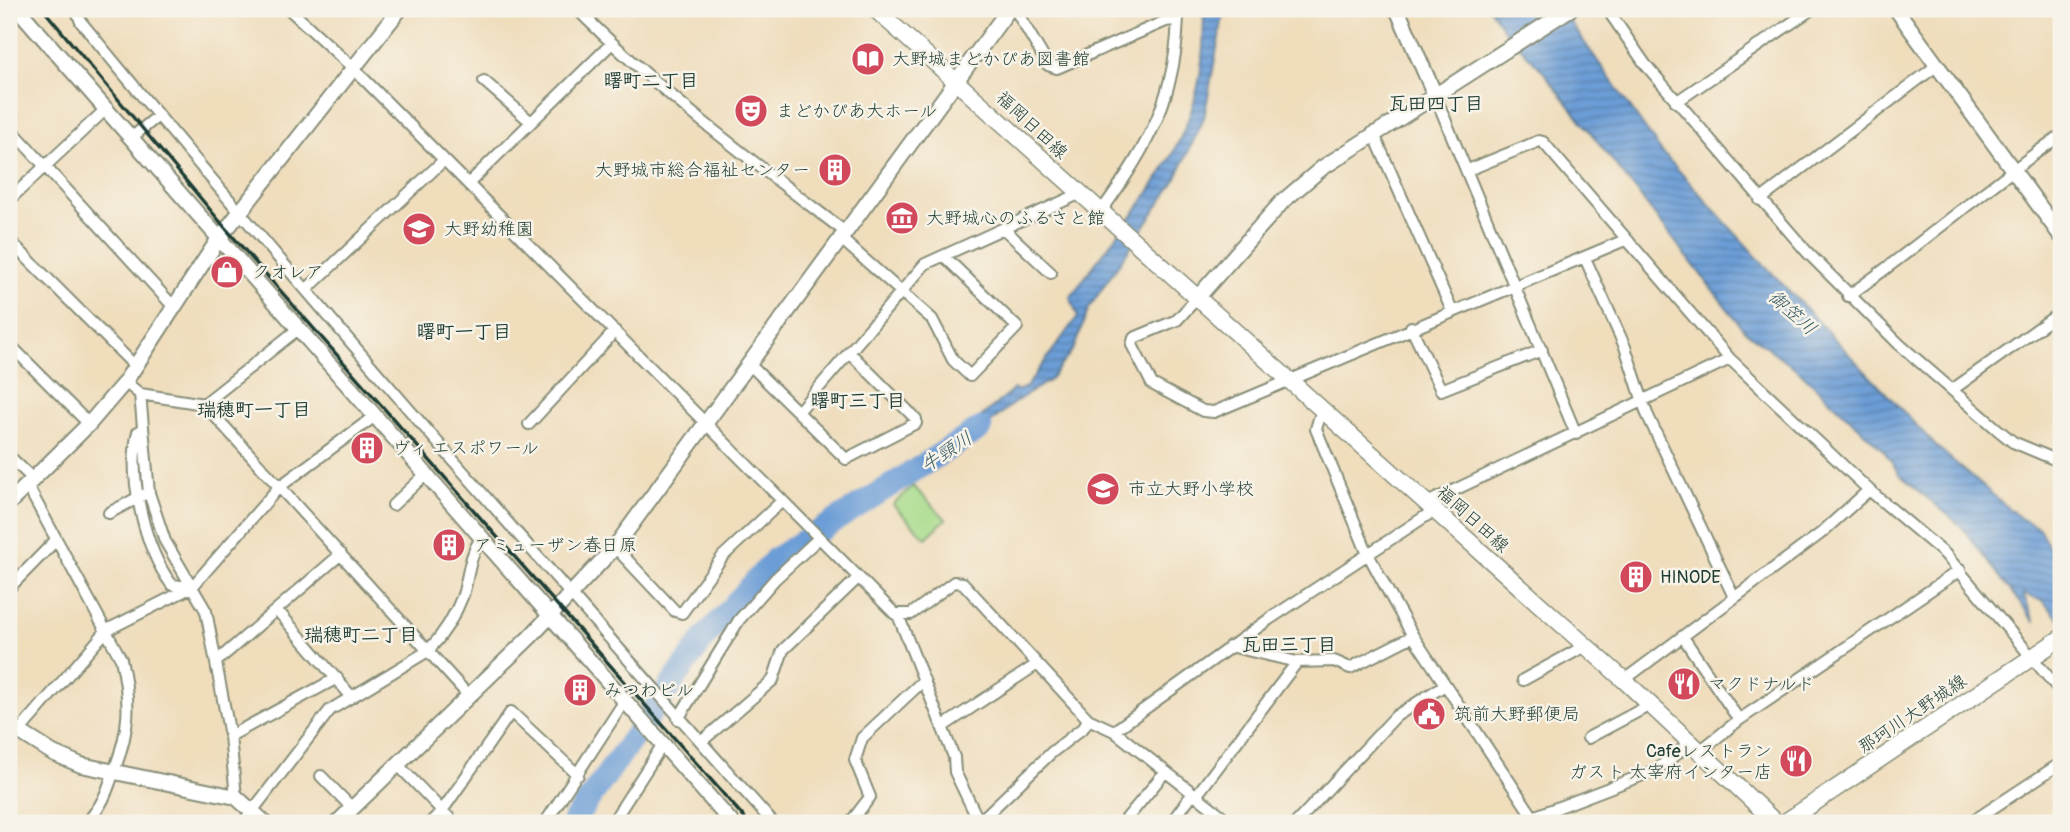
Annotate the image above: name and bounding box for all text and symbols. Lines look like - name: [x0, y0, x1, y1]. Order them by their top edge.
- library icon: 大野城まどかぴあ図書館: [849, 40, 887, 78]
- place label: 大野城まどかぴあ図書館: [892, 48, 1090, 71]
- district label: 曙町二丁目: [603, 69, 699, 93]
- street label: 福岡日田線: [991, 86, 1072, 164]
- theatre icon: まどかぴあ大ホール: [732, 92, 770, 130]
- district label: 瓦田四丁目: [1388, 92, 1484, 116]
- place label: まどかぴあ大ホール: [776, 100, 937, 123]
- building icon: 大野城市総合福祉センター: [816, 151, 854, 189]
- place label: 大野城市総合福祉センター: [595, 159, 810, 182]
- museum icon: 大野城心のふるさと館: [883, 199, 921, 237]
- place label: 大野城心のふるさと館: [926, 207, 1105, 230]
- school or university icon: 大野幼稚園: [400, 210, 438, 248]
- place label: 大野幼稚園: [444, 218, 534, 241]
- shop icon: クオレア: [208, 253, 246, 291]
- place label: クオレア: [252, 261, 324, 284]
- water label: 御笠川: [1763, 285, 1822, 341]
- district label: 曙町一丁目: [416, 320, 512, 344]
- district label: 曙町三丁目: [810, 389, 906, 413]
- district label: 瑞穂町一丁目: [197, 398, 311, 422]
- water label: 牛頸川: [916, 426, 977, 477]
- building icon: ヴィ エスポワール: [348, 429, 386, 467]
- place label: ヴィ エスポワール: [392, 437, 539, 460]
- school or university icon: 市立大野小学校: [1084, 470, 1122, 508]
- place label: 市立大野小学校: [1128, 478, 1254, 501]
- street label: 福岡日田線: [1432, 481, 1514, 558]
- building icon: アミューザン春日原: [430, 526, 468, 564]
- place label: アミューザン春日原: [474, 534, 637, 557]
- building icon: HINODE: [1617, 558, 1655, 596]
- place label: HINODE: [1660, 566, 1721, 589]
- district label: 瑞穂町二丁目: [304, 623, 418, 647]
- district label: 瓦田三丁目: [1241, 633, 1337, 657]
- restaurant icon: マクドナルド: [1665, 665, 1703, 703]
- street label: 那珂川大野城線: [1854, 670, 1971, 759]
- building icon: みつわビル: [561, 671, 599, 709]
- place label: マクドナルド: [1708, 673, 1815, 696]
- place label: みつわビル: [604, 679, 694, 702]
- public building icon: 筑前大野郵便局: [1410, 695, 1448, 733]
- place label: 筑前大野郵便局: [1454, 703, 1580, 726]
- place label: Cafeレストラン ガスト 太宰府インター店: [1569, 740, 1772, 784]
- restaurant icon: Cafeレストラン ガスト 太宰府インター店: [1777, 742, 1815, 780]

